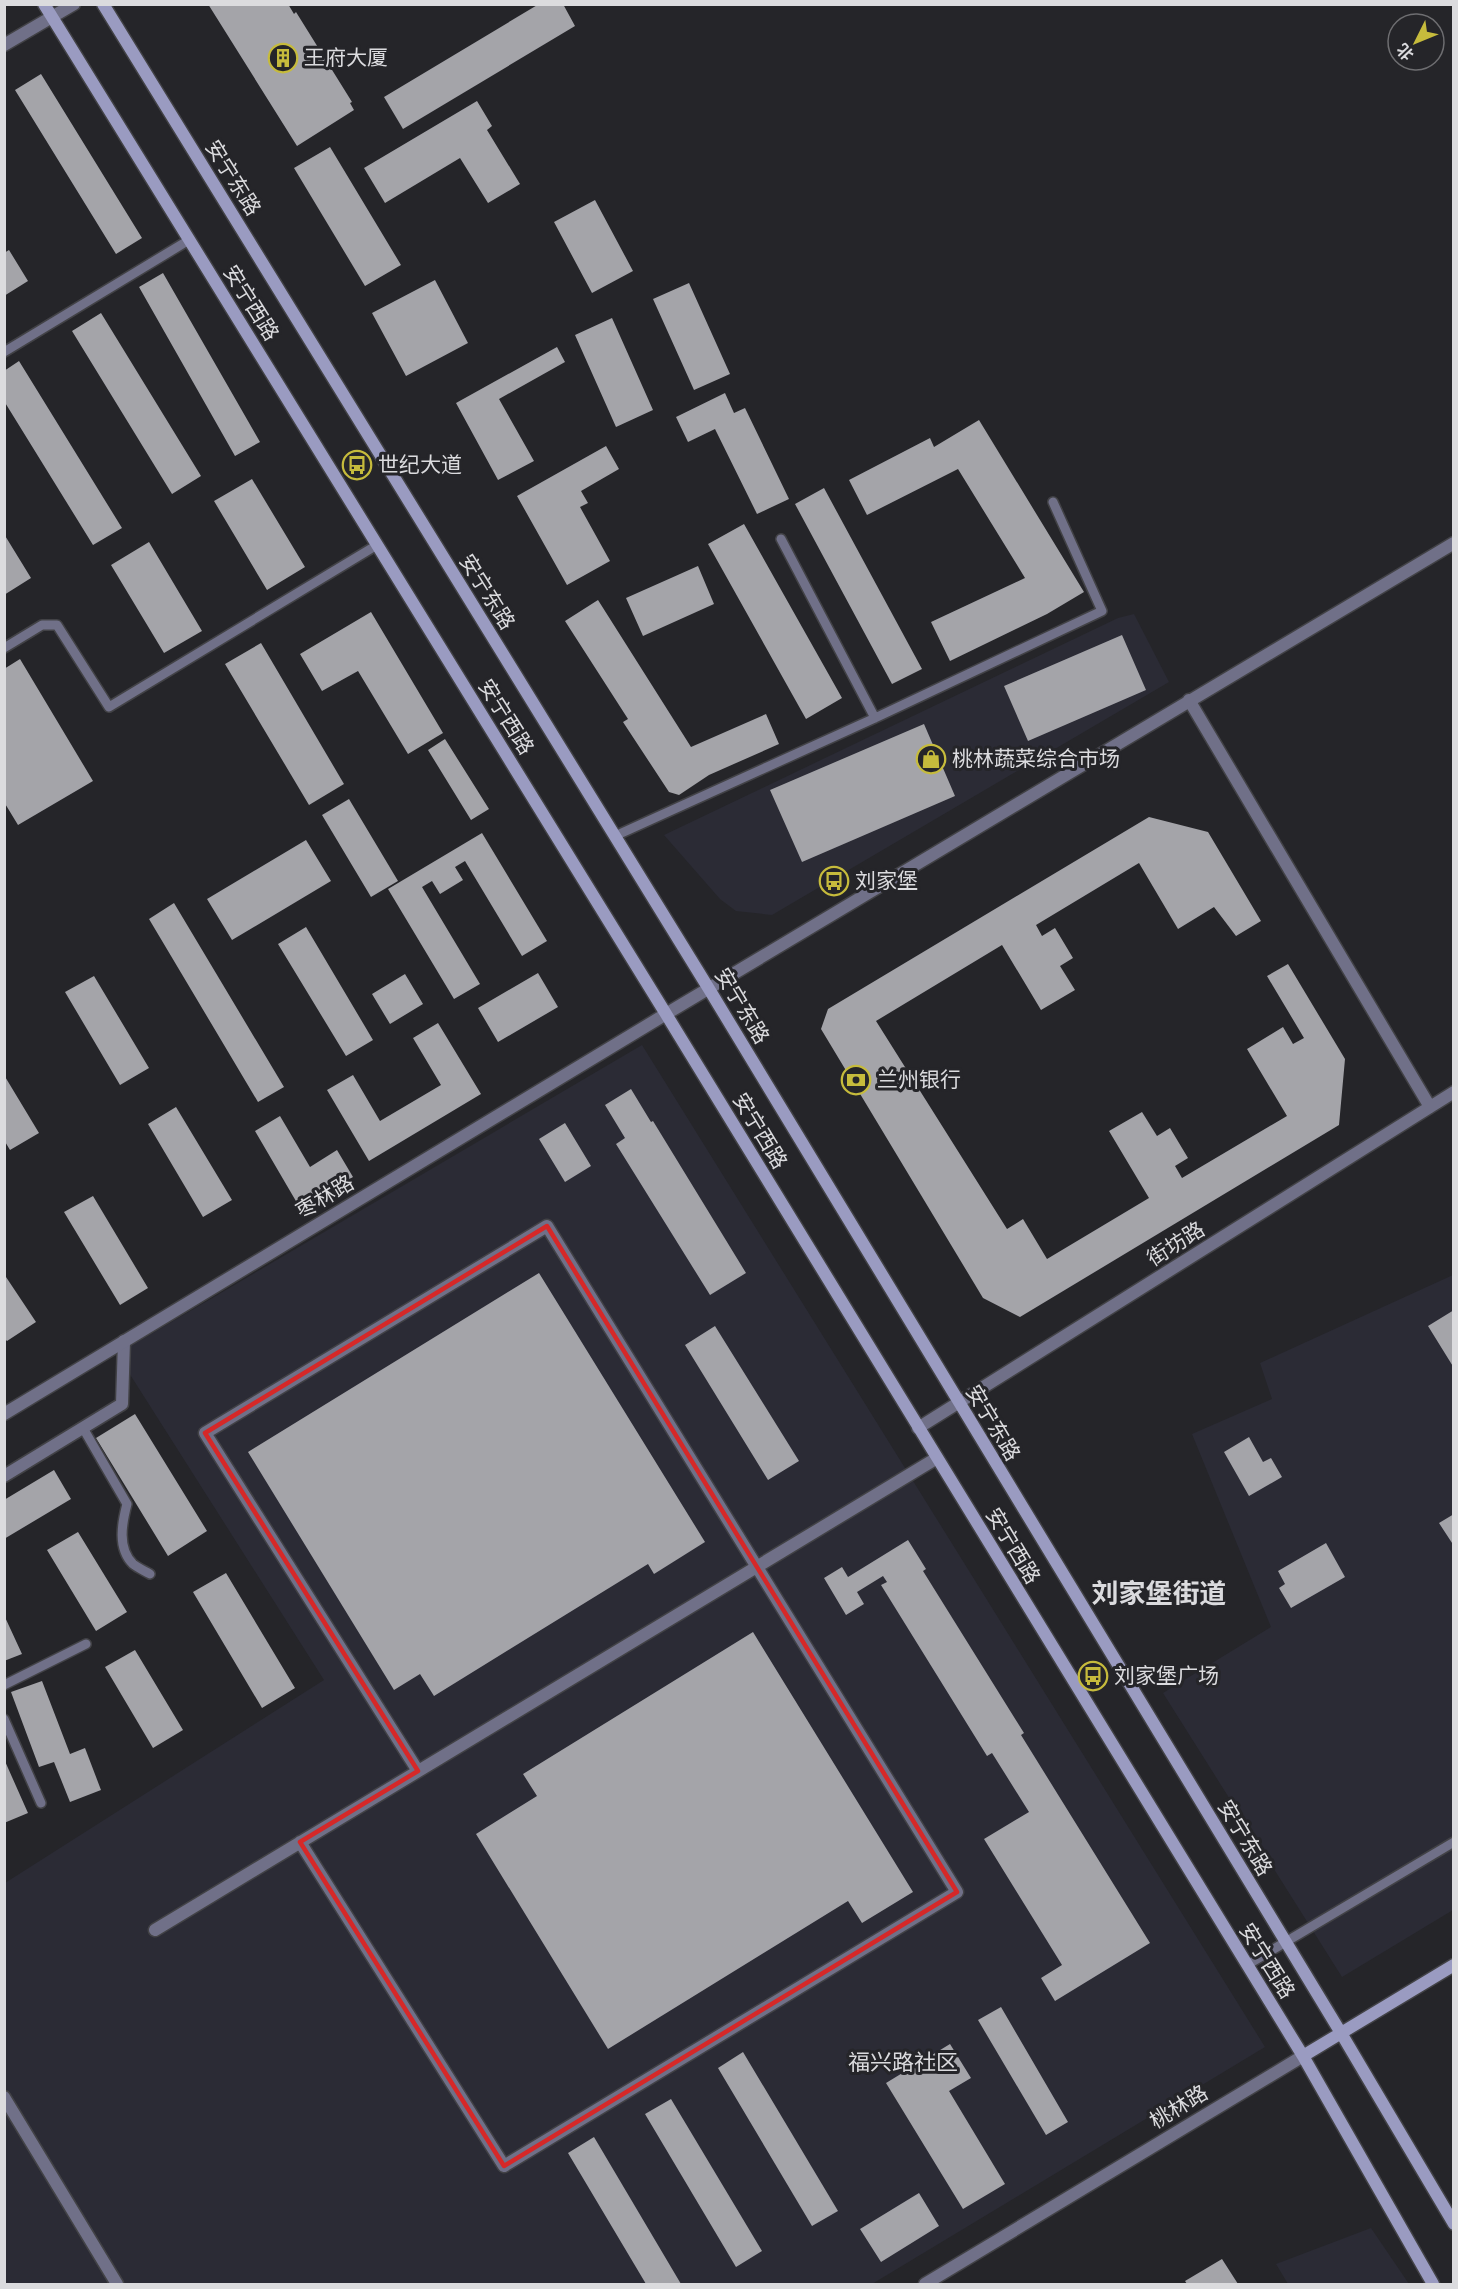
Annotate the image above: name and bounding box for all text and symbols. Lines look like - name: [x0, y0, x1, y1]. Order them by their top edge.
- north arrow: [1386, 12, 1446, 72]
- text: 北: [1393, 40, 1418, 64]
- building icon: 王府大厦: [267, 42, 299, 74]
- place label: 王府大厦: [304, 45, 388, 70]
- street label: 安宁东路: [201, 135, 266, 220]
- street label: 安宁西路: [219, 260, 284, 345]
- bus stop icon: 世纪大道: [341, 449, 373, 481]
- place label: 世纪大道: [378, 452, 462, 477]
- street label: 安宁东路: [455, 549, 520, 634]
- street label: 安宁西路: [474, 674, 539, 759]
- shop icon: 桃林蔬菜综合市场: [915, 743, 947, 775]
- place label: 桃林蔬菜综合市场: [952, 746, 1120, 771]
- bus stop icon: 刘家堡: [818, 865, 850, 897]
- place label: 刘家堡: [855, 868, 918, 893]
- street label: 安宁东路: [710, 963, 775, 1048]
- bank icon: 兰州银行: [840, 1064, 872, 1096]
- place label: 兰州银行: [877, 1067, 961, 1092]
- street label: 安宁西路: [728, 1088, 793, 1173]
- street label: 枣林路: [291, 1170, 358, 1224]
- street label: 街坊路: [1142, 1216, 1209, 1271]
- street label: 安宁东路: [961, 1380, 1026, 1465]
- street label: 安宁西路: [981, 1503, 1046, 1588]
- district label: 刘家堡街道: [1092, 1577, 1227, 1610]
- bus stop icon: 刘家堡广场: [1077, 1660, 1109, 1692]
- place label: 刘家堡广场: [1114, 1663, 1219, 1688]
- street label: 安宁东路: [1213, 1795, 1278, 1880]
- street label: 安宁西路: [1235, 1918, 1300, 2003]
- district label: 福兴路社区: [848, 2049, 958, 2076]
- street label: 桃林路: [1145, 2080, 1212, 2134]

